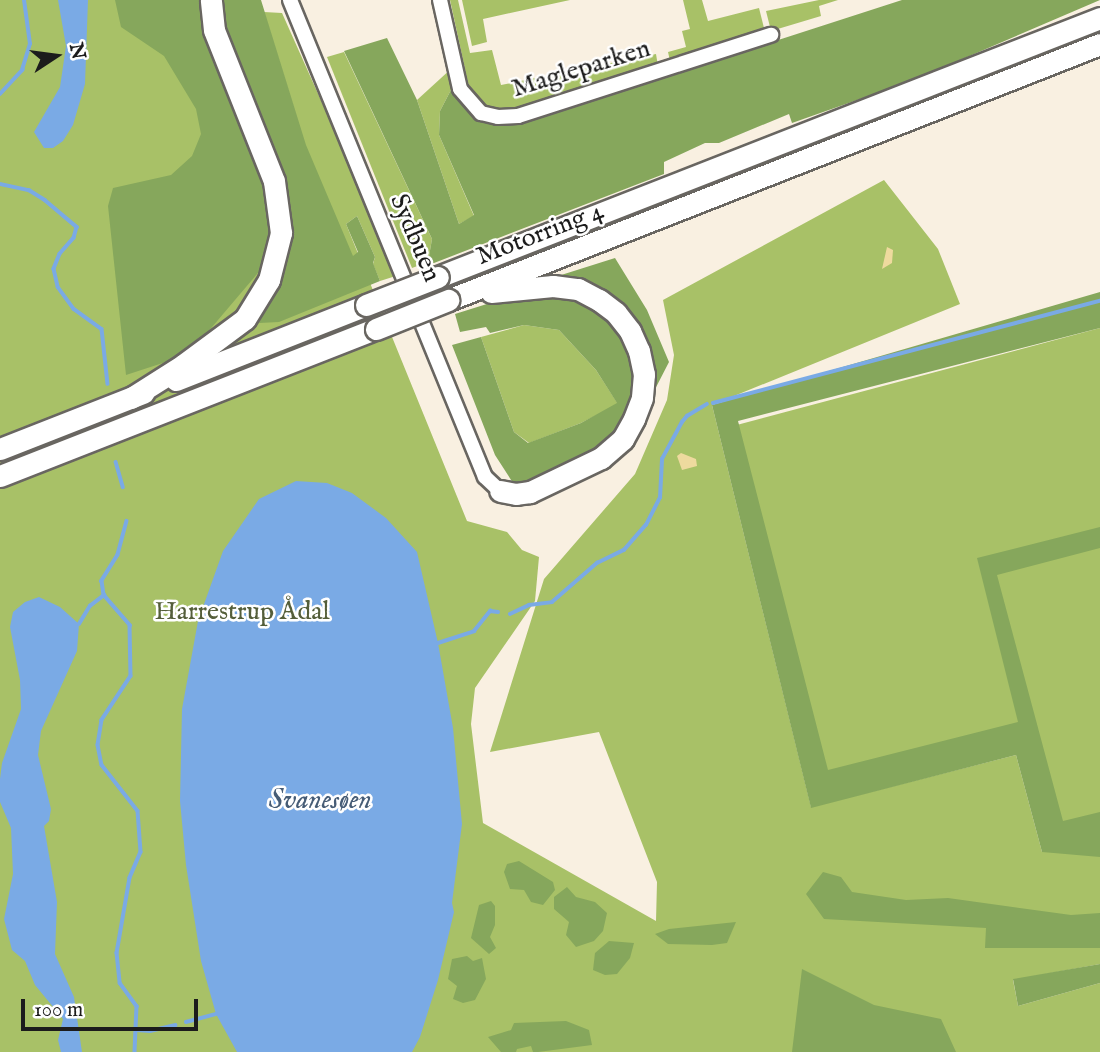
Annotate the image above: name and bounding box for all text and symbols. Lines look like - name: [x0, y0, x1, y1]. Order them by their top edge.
- north arrow: [21, 21, 91, 91]
- street label: Magleparken: [508, 33, 654, 105]
- text: N: [63, 41, 90, 62]
- street label: Sydbuen: [383, 189, 447, 287]
- street label: Motorring 4: [472, 196, 608, 272]
- park label: Harrestrup Ådal: [154, 596, 330, 628]
- water label: Svanesøen: [268, 784, 372, 818]
- scale bar: [24, 986, 201, 1030]
- text: 100 m: [34, 997, 83, 1024]

